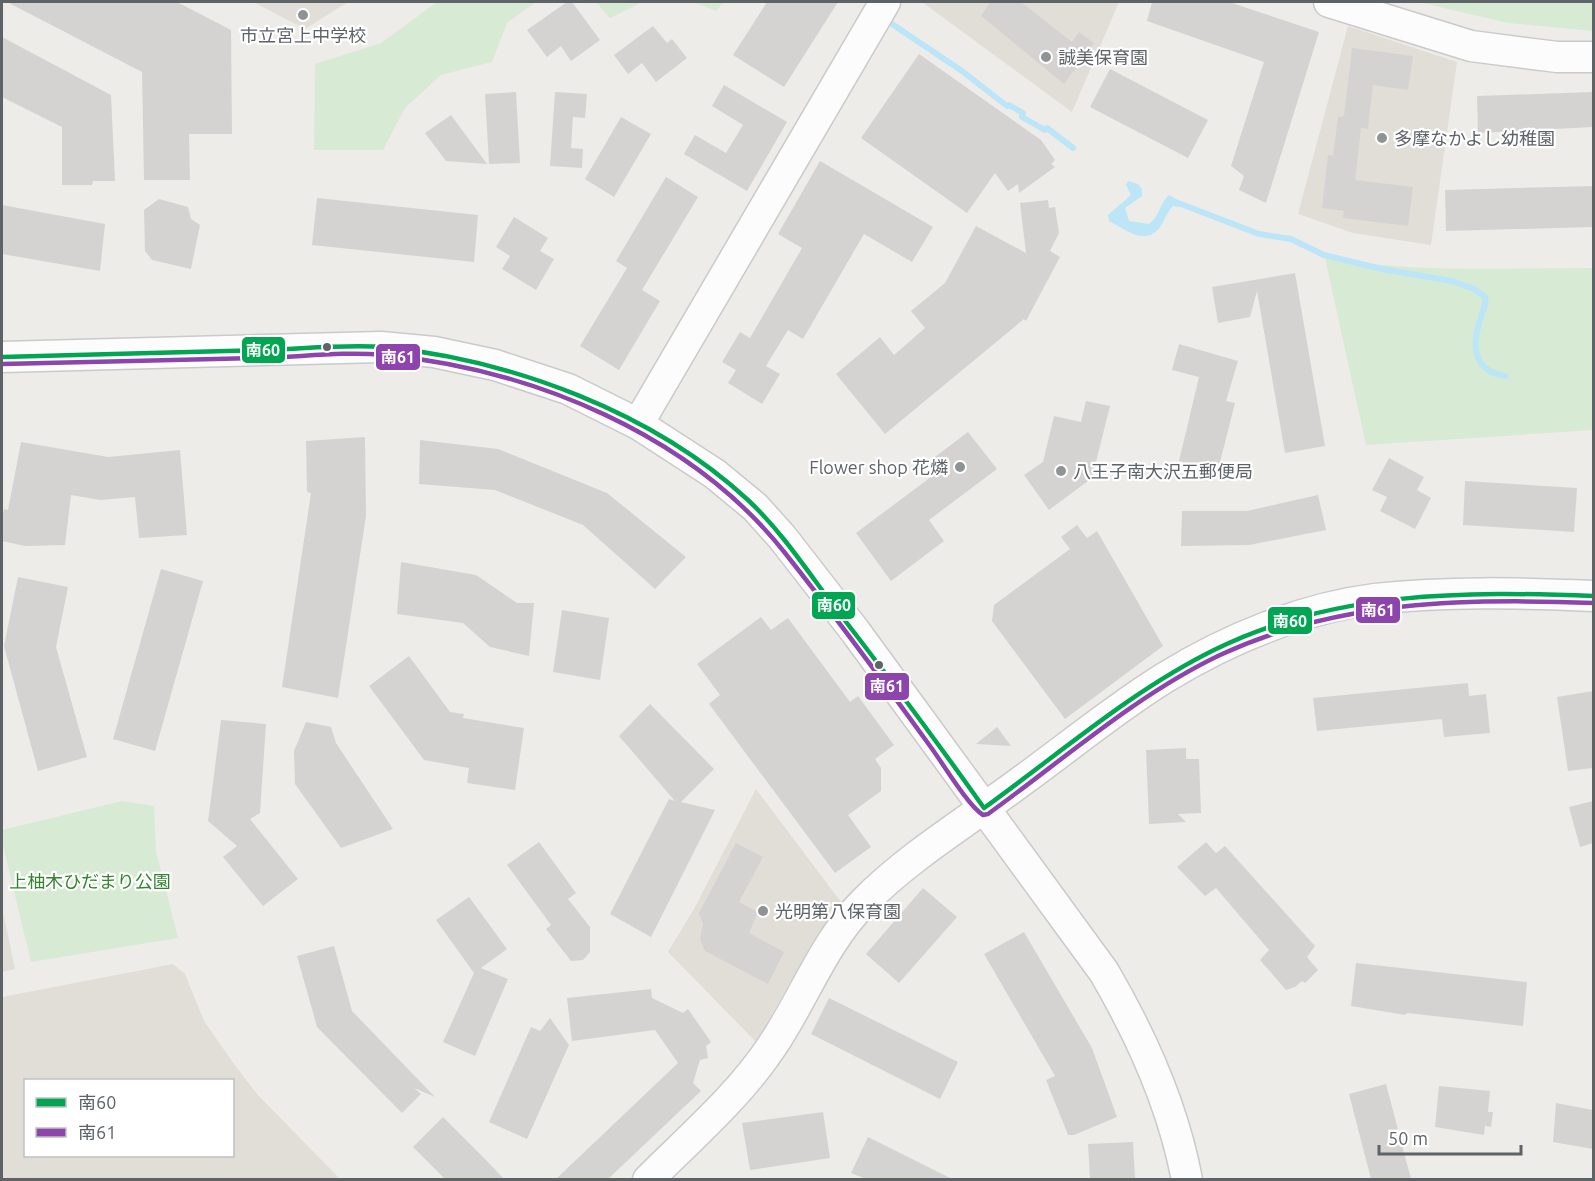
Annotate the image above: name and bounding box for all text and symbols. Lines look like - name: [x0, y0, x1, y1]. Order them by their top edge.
- marker: 市立宮上中学校: [296, 8, 310, 22]
- place label: 市立宮上中学校: [240, 25, 366, 45]
- place label: 誠美保育園: [1058, 47, 1148, 67]
- marker: 誠美保育園: [1039, 50, 1053, 64]
- place label: 多摩なかよし幼稚園: [1394, 128, 1555, 148]
- marker: 多摩なかよし幼稚園: [1375, 131, 1389, 145]
- line badge: 南60: [241, 336, 286, 364]
- text: 南60: [246, 341, 280, 359]
- unlabelled marker: [321, 341, 333, 353]
- line badge: 南61: [375, 343, 421, 371]
- text: 南61: [381, 348, 415, 366]
- place label: Flower shop 花燐: [809, 457, 948, 477]
- marker: Flower shop 花燐: [953, 460, 967, 474]
- place label: 八王子南大沢五郵便局: [1073, 461, 1253, 481]
- marker: 八王子南大沢五郵便局: [1054, 464, 1068, 478]
- line badge: 南60: [811, 591, 856, 620]
- text: 南60: [817, 596, 851, 614]
- line badge: 南61: [1355, 596, 1401, 624]
- text: 南61: [1361, 601, 1395, 619]
- line badge: 南60: [1267, 606, 1313, 635]
- text: 南60: [1273, 612, 1307, 630]
- unlabelled marker: [873, 659, 885, 671]
- line badge: 南61: [864, 672, 910, 701]
- text: 南61: [870, 677, 904, 695]
- park label: 上柚木ひだまり公園: [9, 871, 171, 891]
- place label: 光明第八保育園: [775, 901, 901, 921]
- marker: 光明第八保育園: [756, 904, 770, 918]
- legend: [24, 1079, 234, 1157]
- text: 南60: [78, 1092, 116, 1112]
- scale bar: [1379, 1118, 1522, 1156]
- text: 南61: [78, 1122, 116, 1142]
- text: 50 m: [1388, 1128, 1428, 1148]

